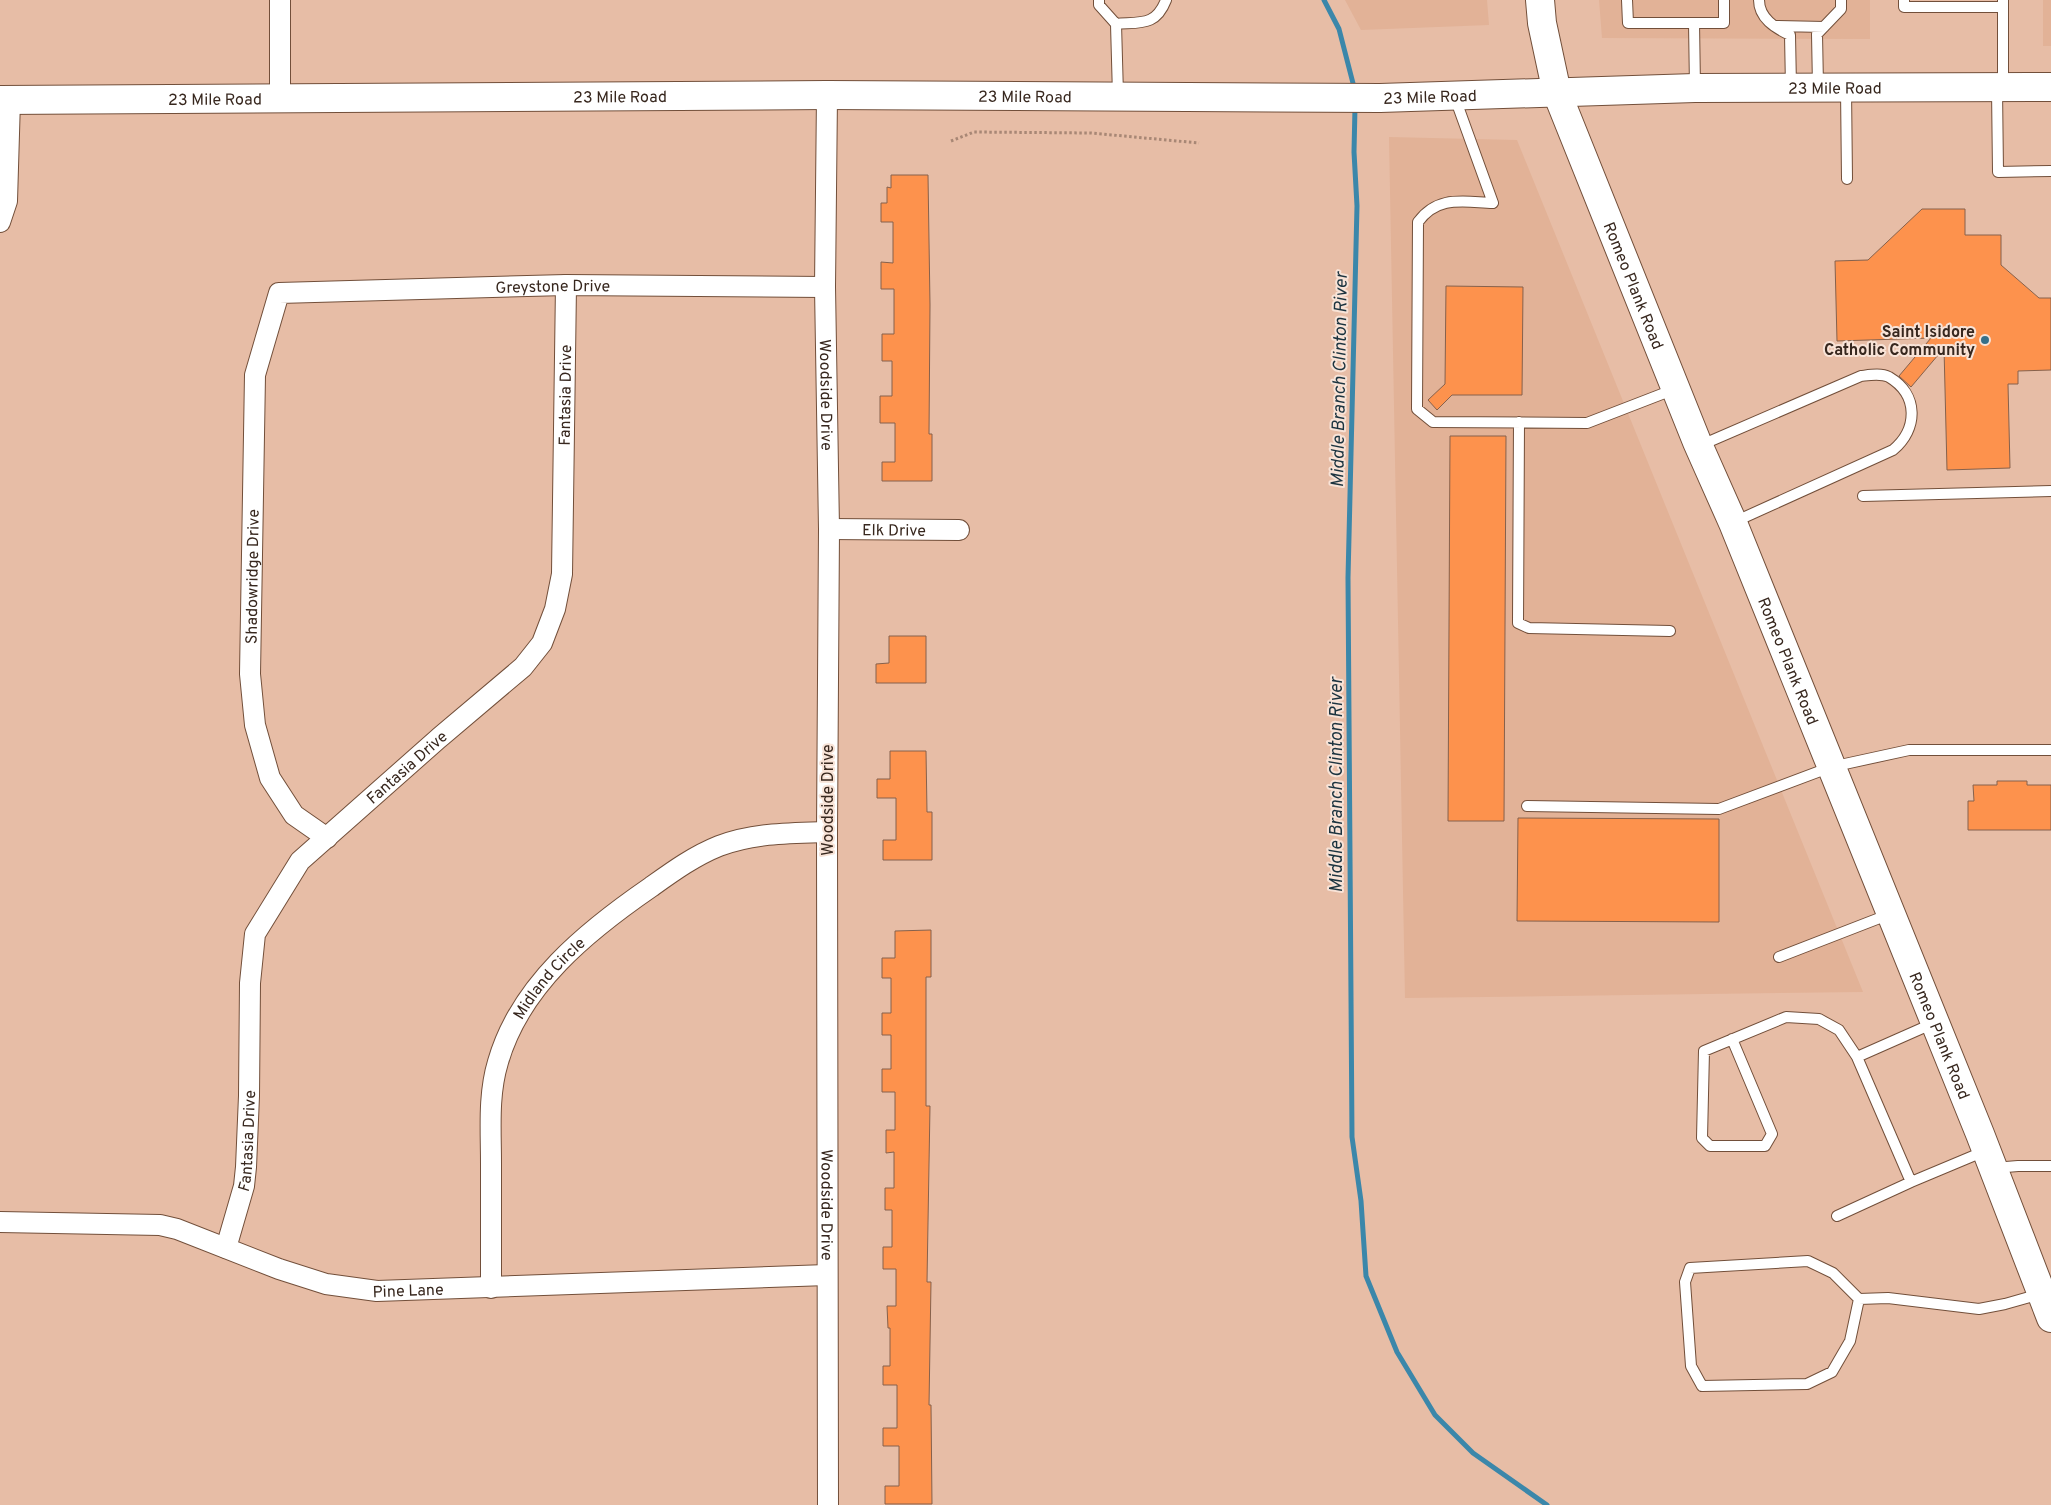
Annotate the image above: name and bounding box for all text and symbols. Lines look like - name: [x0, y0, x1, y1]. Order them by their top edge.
- street label: 23 Mile Road: [1788, 79, 1882, 100]
- street label: 23 Mile Road: [1383, 87, 1477, 110]
- street label: 23 Mile Road: [573, 88, 667, 109]
- street label: 23 Mile Road: [978, 88, 1072, 108]
- street label: 23 Mile Road: [168, 90, 262, 111]
- street label: Romeo Plank Road: [1598, 219, 1667, 353]
- water label: Middle Branch Clinton River: [1327, 270, 1354, 488]
- street label: Greystone Drive: [495, 277, 610, 299]
- place label: Saint Isidore Catholic Community: [1824, 323, 1975, 361]
- marker: Saint Isidore Catholic Community: [1979, 334, 1991, 346]
- street label: Woodside Drive: [814, 339, 836, 451]
- street label: Fantasia Drive: [556, 344, 577, 446]
- street label: Shadowridge Drive: [242, 509, 265, 644]
- street label: Elk Drive: [862, 521, 926, 542]
- street label: Romeo Plank Road: [1752, 595, 1822, 728]
- water label: Middle Branch Clinton River: [1326, 675, 1349, 893]
- street label: Fantasia Drive: [363, 727, 452, 809]
- street label: Woodside Drive: [819, 744, 839, 856]
- street label: Midland Circle: [510, 934, 590, 1024]
- street label: Romeo Plank Road: [1904, 969, 1973, 1103]
- street label: Fantasia Drive: [235, 1090, 261, 1194]
- street label: Woodside Drive: [815, 1149, 836, 1261]
- street label: Pine Lane: [372, 1281, 444, 1303]

